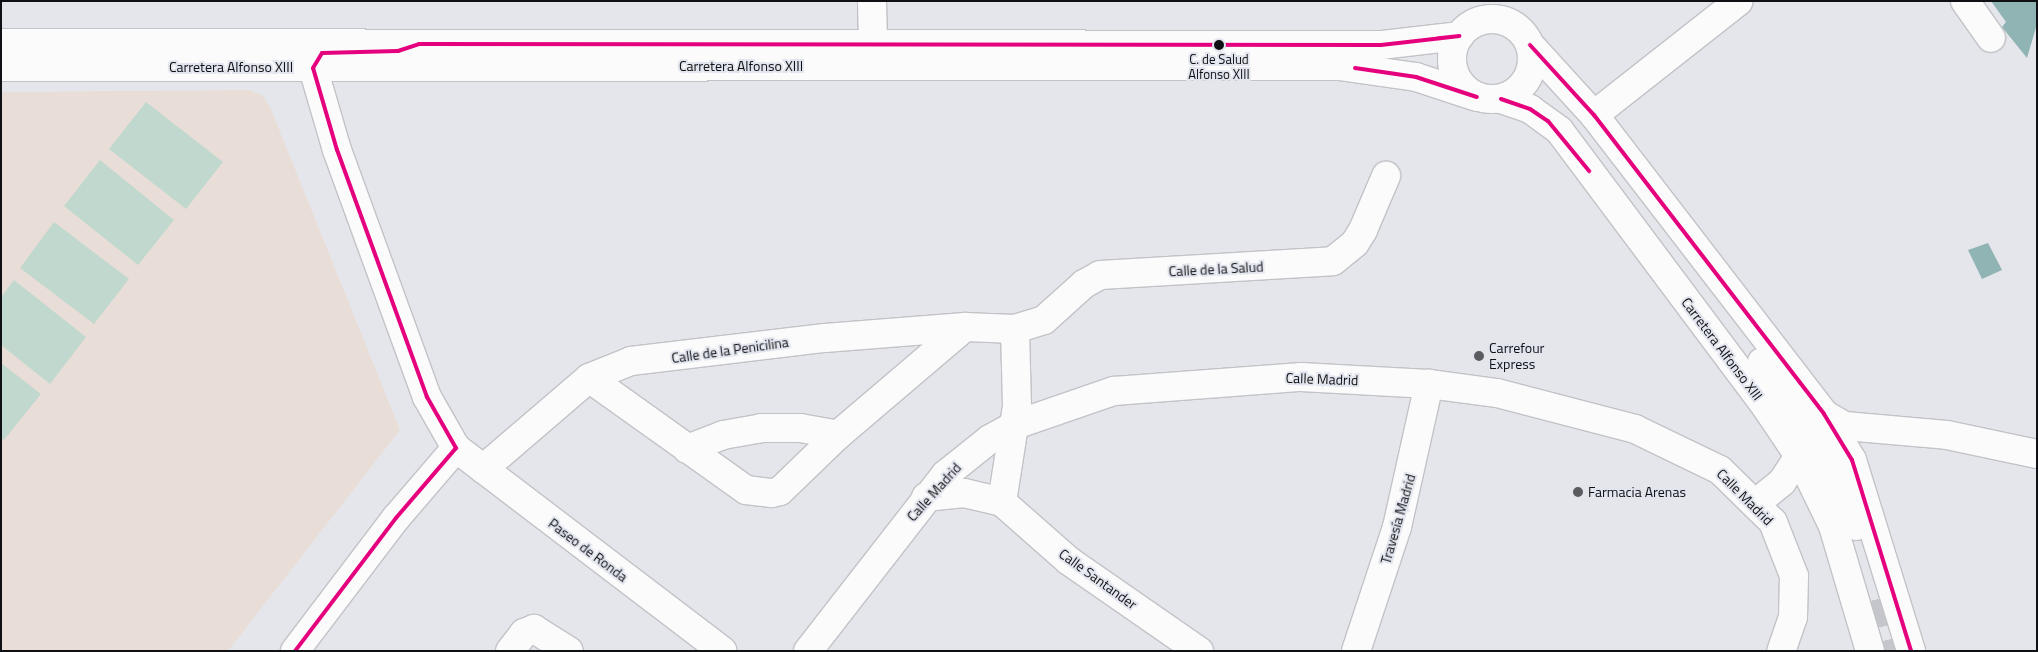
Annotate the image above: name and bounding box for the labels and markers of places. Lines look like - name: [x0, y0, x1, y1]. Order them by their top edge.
- marker: C. de Salud Alfonso XIII: [1214, 40, 1224, 50]
- place label: C. de Salud Alfonso XIII: [1188, 52, 1250, 83]
- place label: Carrefour Express: [1489, 340, 1544, 372]
- marker: Carrefour Express: [1473, 350, 1485, 362]
- place label: Farmacia Arenas: [1588, 484, 1686, 500]
- marker: Farmacia Arenas: [1572, 486, 1584, 498]

